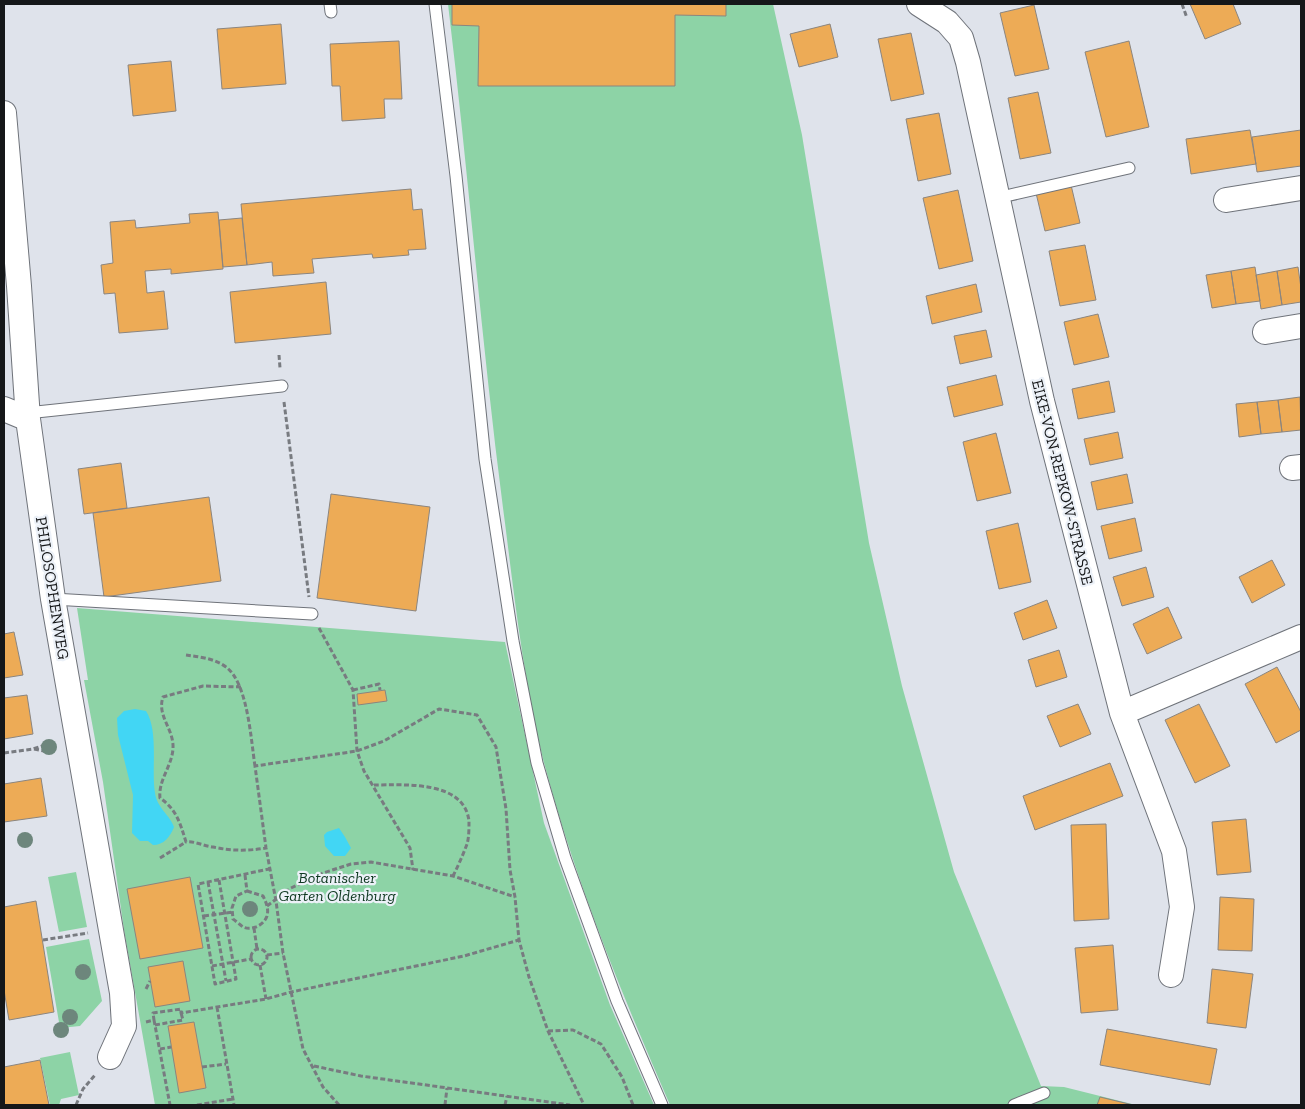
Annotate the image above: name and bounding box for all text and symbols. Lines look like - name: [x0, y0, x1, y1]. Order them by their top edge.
- street label: EIKE-VON-REPKOW-STRASSE: [1028, 377, 1097, 587]
- street label: PHILOSOPHENWEG: [32, 515, 73, 661]
- park label: Botanischer Garten Oldenburg: [278, 868, 396, 905]

